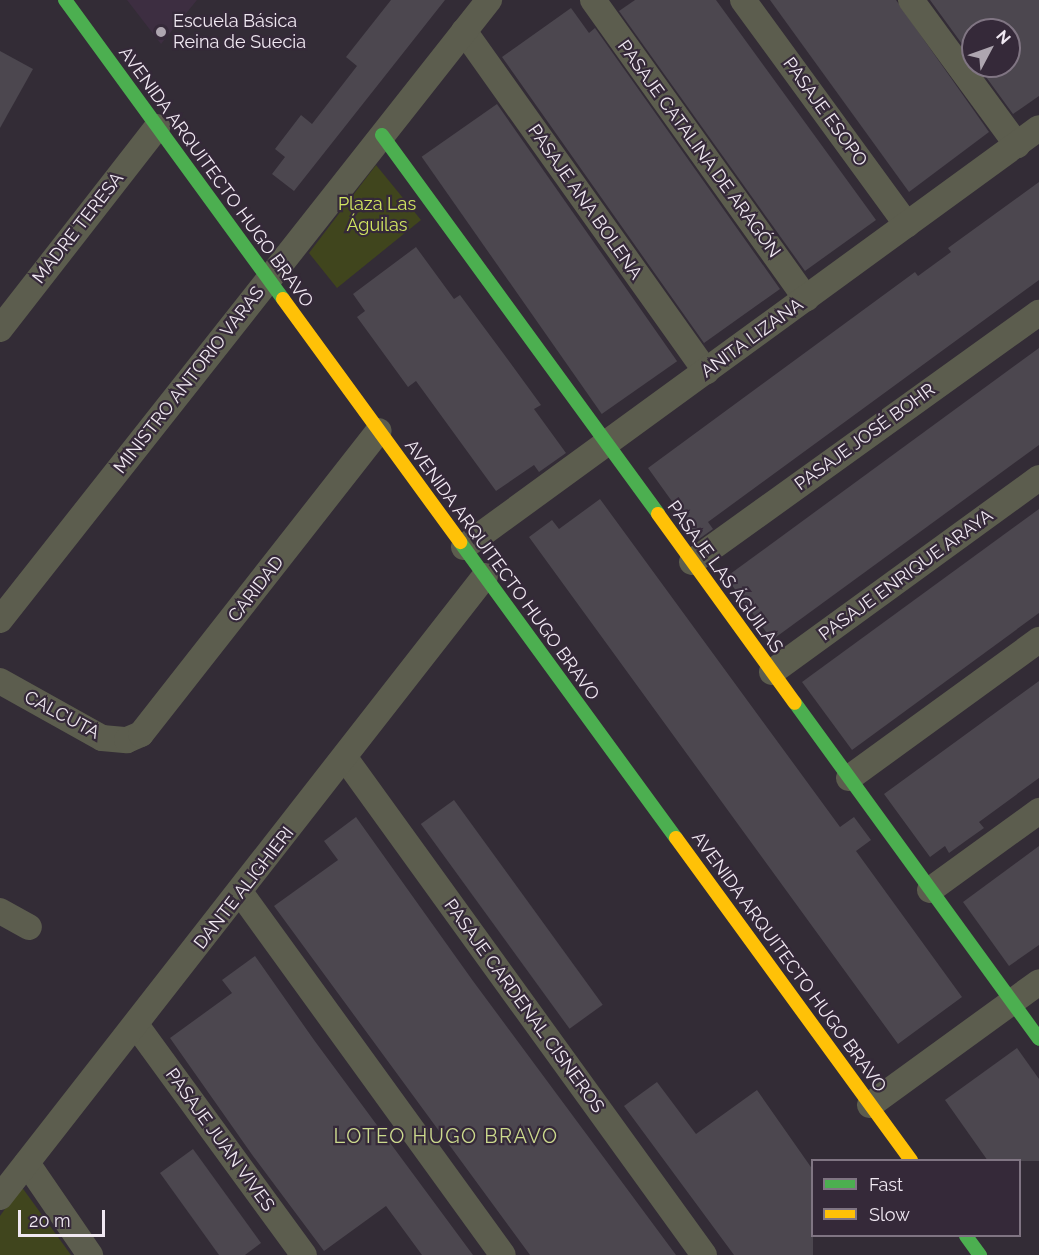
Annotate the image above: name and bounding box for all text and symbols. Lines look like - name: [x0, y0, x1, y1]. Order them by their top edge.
- place label: Escuela Básica Reina de Suecia: [173, 11, 306, 54]
- north arrow: [961, 18, 1021, 78]
- marker: Escuela Básica Reina de Suecia: [154, 25, 168, 39]
- text: N: [992, 26, 1015, 48]
- street label: PASAJE CATALINA DE ARAGÓN: [613, 36, 785, 262]
- street label: AVENIDA ARQUITECTO HUGO BRAVO: [114, 42, 318, 312]
- street label: PASAJE ESOPO: [778, 53, 872, 171]
- street label: PASAJE ANA BOLENA: [523, 120, 647, 284]
- street label: MADRE TERESA: [28, 168, 128, 288]
- park label: Plaza Las Águilas: [338, 194, 416, 236]
- street label: MINISTRO ANTORIO VARAS: [109, 282, 269, 478]
- street label: ANITA LIZANA: [696, 294, 808, 382]
- street label: PASAJE JOSÉ BOHR: [790, 379, 940, 495]
- street label: AVENIDA ARQUITECTO HUGO BRAVO: [400, 435, 604, 705]
- street label: PASAJE LAS ÁGUILAS: [662, 496, 788, 658]
- street label: PASAJE ENRIQUE ARAYA: [815, 505, 997, 645]
- street label: CARIDAD: [223, 552, 289, 626]
- street label: CALCUTA: [21, 686, 103, 744]
- street label: DANTE ALIGHIERI: [189, 822, 299, 954]
- street label: AVENIDA ARQUITECTO HUGO BRAVO: [687, 827, 891, 1097]
- street label: PASAJE CARDENAL CISNEROS: [439, 895, 609, 1117]
- street label: PASAJE JUAN VIVES: [161, 1064, 279, 1216]
- district label: LOTEO HUGO BRAVO: [334, 1124, 558, 1148]
- legend: [811, 1159, 1021, 1237]
- text: Fast: [869, 1174, 903, 1195]
- scale bar: [21, 1198, 108, 1236]
- text: Slow: [869, 1204, 910, 1225]
- text: 20 m: [29, 1210, 71, 1231]

